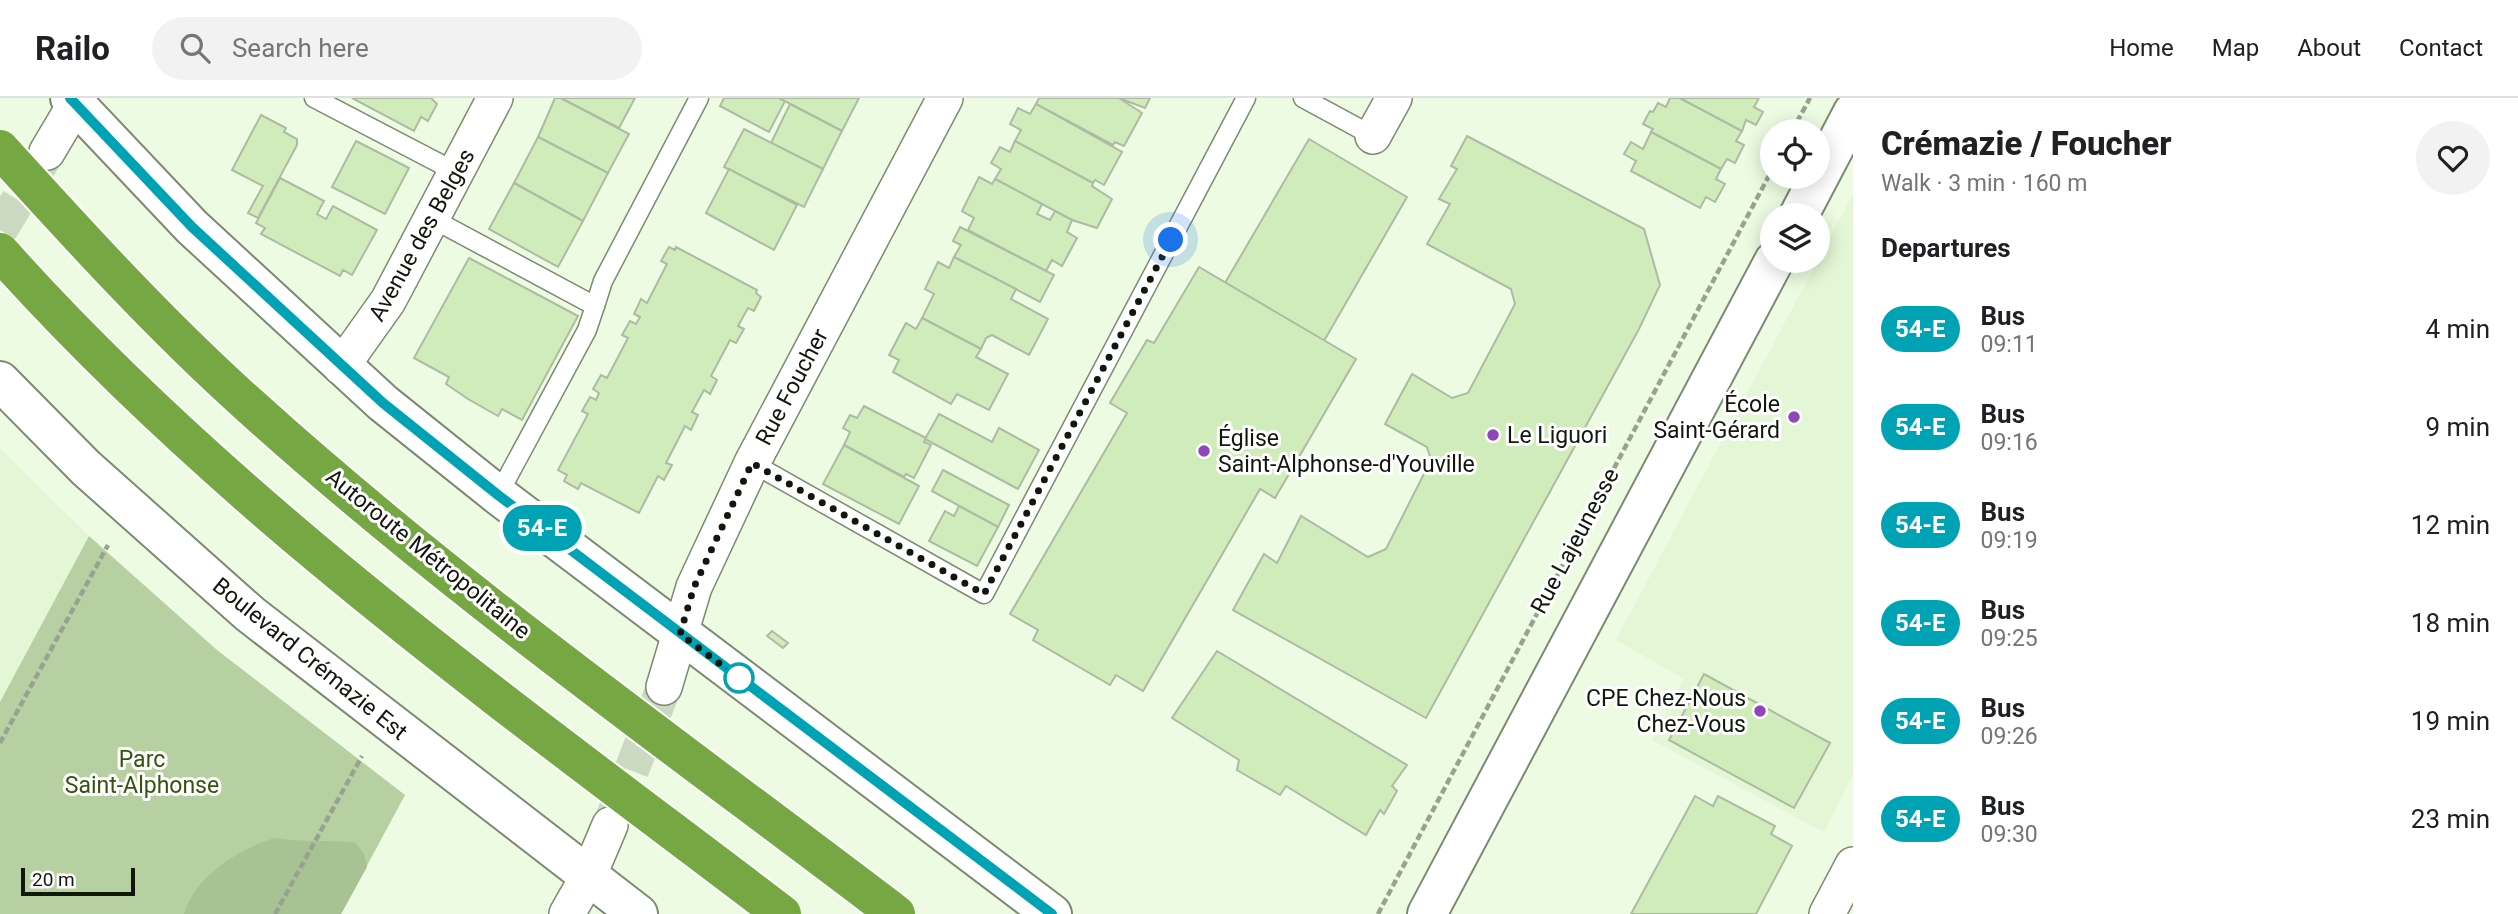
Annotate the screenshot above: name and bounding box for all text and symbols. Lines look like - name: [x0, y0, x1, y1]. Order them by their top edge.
- search box: [152, 17, 642, 80]
- text: Railo: [35, 29, 110, 68]
- icon: search: [176, 29, 214, 67]
- text: Search here: [232, 33, 369, 63]
- text: Home: [2109, 34, 2174, 62]
- text: Map: [2212, 34, 2259, 62]
- text: About: [2297, 34, 2361, 62]
- text: Contact: [2399, 34, 2483, 62]
- map controls: [1760, 119, 1830, 273]
- button: locate: [1760, 119, 1830, 189]
- button: heart: [2416, 121, 2490, 195]
- text: Crémazie / Foucher: [1881, 124, 2172, 163]
- street label: Avenue des Belges: [363, 144, 481, 326]
- text: Walk · 3 min · 160 m: [1881, 170, 2087, 197]
- button: layers: [1760, 203, 1830, 273]
- your location: [1153, 222, 1188, 257]
- text: Departures: [1881, 233, 2011, 263]
- text: Bus: [1981, 301, 2025, 331]
- text: 4 min: [2425, 314, 2490, 344]
- text: 54-E: [1895, 315, 1946, 343]
- street label: Rue Foucher: [750, 324, 834, 450]
- text: 09:11: [1981, 331, 2038, 358]
- place label: École Saint-Gérard: [1653, 390, 1780, 444]
- text: Bus: [1981, 399, 2025, 429]
- marker: École Saint-Gérard: [1786, 409, 1802, 425]
- text: 9 min: [2425, 412, 2490, 442]
- text: 54-E: [1895, 413, 1946, 441]
- place label: Le Liguori: [1507, 422, 1607, 449]
- place label: Église Saint-Alphonse-d'Youville: [1218, 424, 1475, 478]
- marker: Le Liguori: [1485, 427, 1501, 443]
- text: 09:16: [1981, 429, 2038, 456]
- marker: Église Saint-Alphonse-d'Youville: [1196, 443, 1212, 459]
- street label: Autoroute Métropolitaine: [320, 463, 536, 645]
- street label: Rue Lajeunesse: [1525, 464, 1625, 618]
- text: Bus: [1981, 497, 2025, 527]
- line badge: 54-E: [493, 505, 591, 551]
- text: 12 min: [2411, 510, 2490, 540]
- text: 54-E: [1895, 511, 1946, 539]
- text: 54-E: [517, 514, 567, 542]
- text: 09:19: [1981, 527, 2038, 554]
- street label: Boulevard Crémazie Est: [207, 572, 413, 746]
- text: Bus: [1981, 595, 2025, 625]
- text: 18 min: [2411, 608, 2490, 638]
- text: 54-E: [1895, 609, 1946, 637]
- text: 09:25: [1981, 625, 2038, 652]
- unlabelled marker: [724, 663, 754, 693]
- place label: CPE Chez-Nous Chez-Vous: [1586, 685, 1746, 738]
- text: Bus: [1981, 693, 2025, 723]
- marker: CPE Chez-Nous Chez-Vous: [1752, 703, 1768, 719]
- text: 19 min: [2411, 706, 2490, 736]
- text: 54-E: [1895, 707, 1946, 735]
- text: 09:26: [1981, 723, 2038, 750]
- park label: Parc Saint-Alphonse: [65, 746, 219, 799]
- text: Bus: [1981, 791, 2025, 821]
- text: 23 min: [2411, 804, 2490, 834]
- text: 54-E: [1895, 805, 1946, 833]
- text: 09:30: [1981, 821, 2038, 848]
- scale bar: [21, 865, 135, 897]
- text: 20 m: [32, 868, 75, 891]

